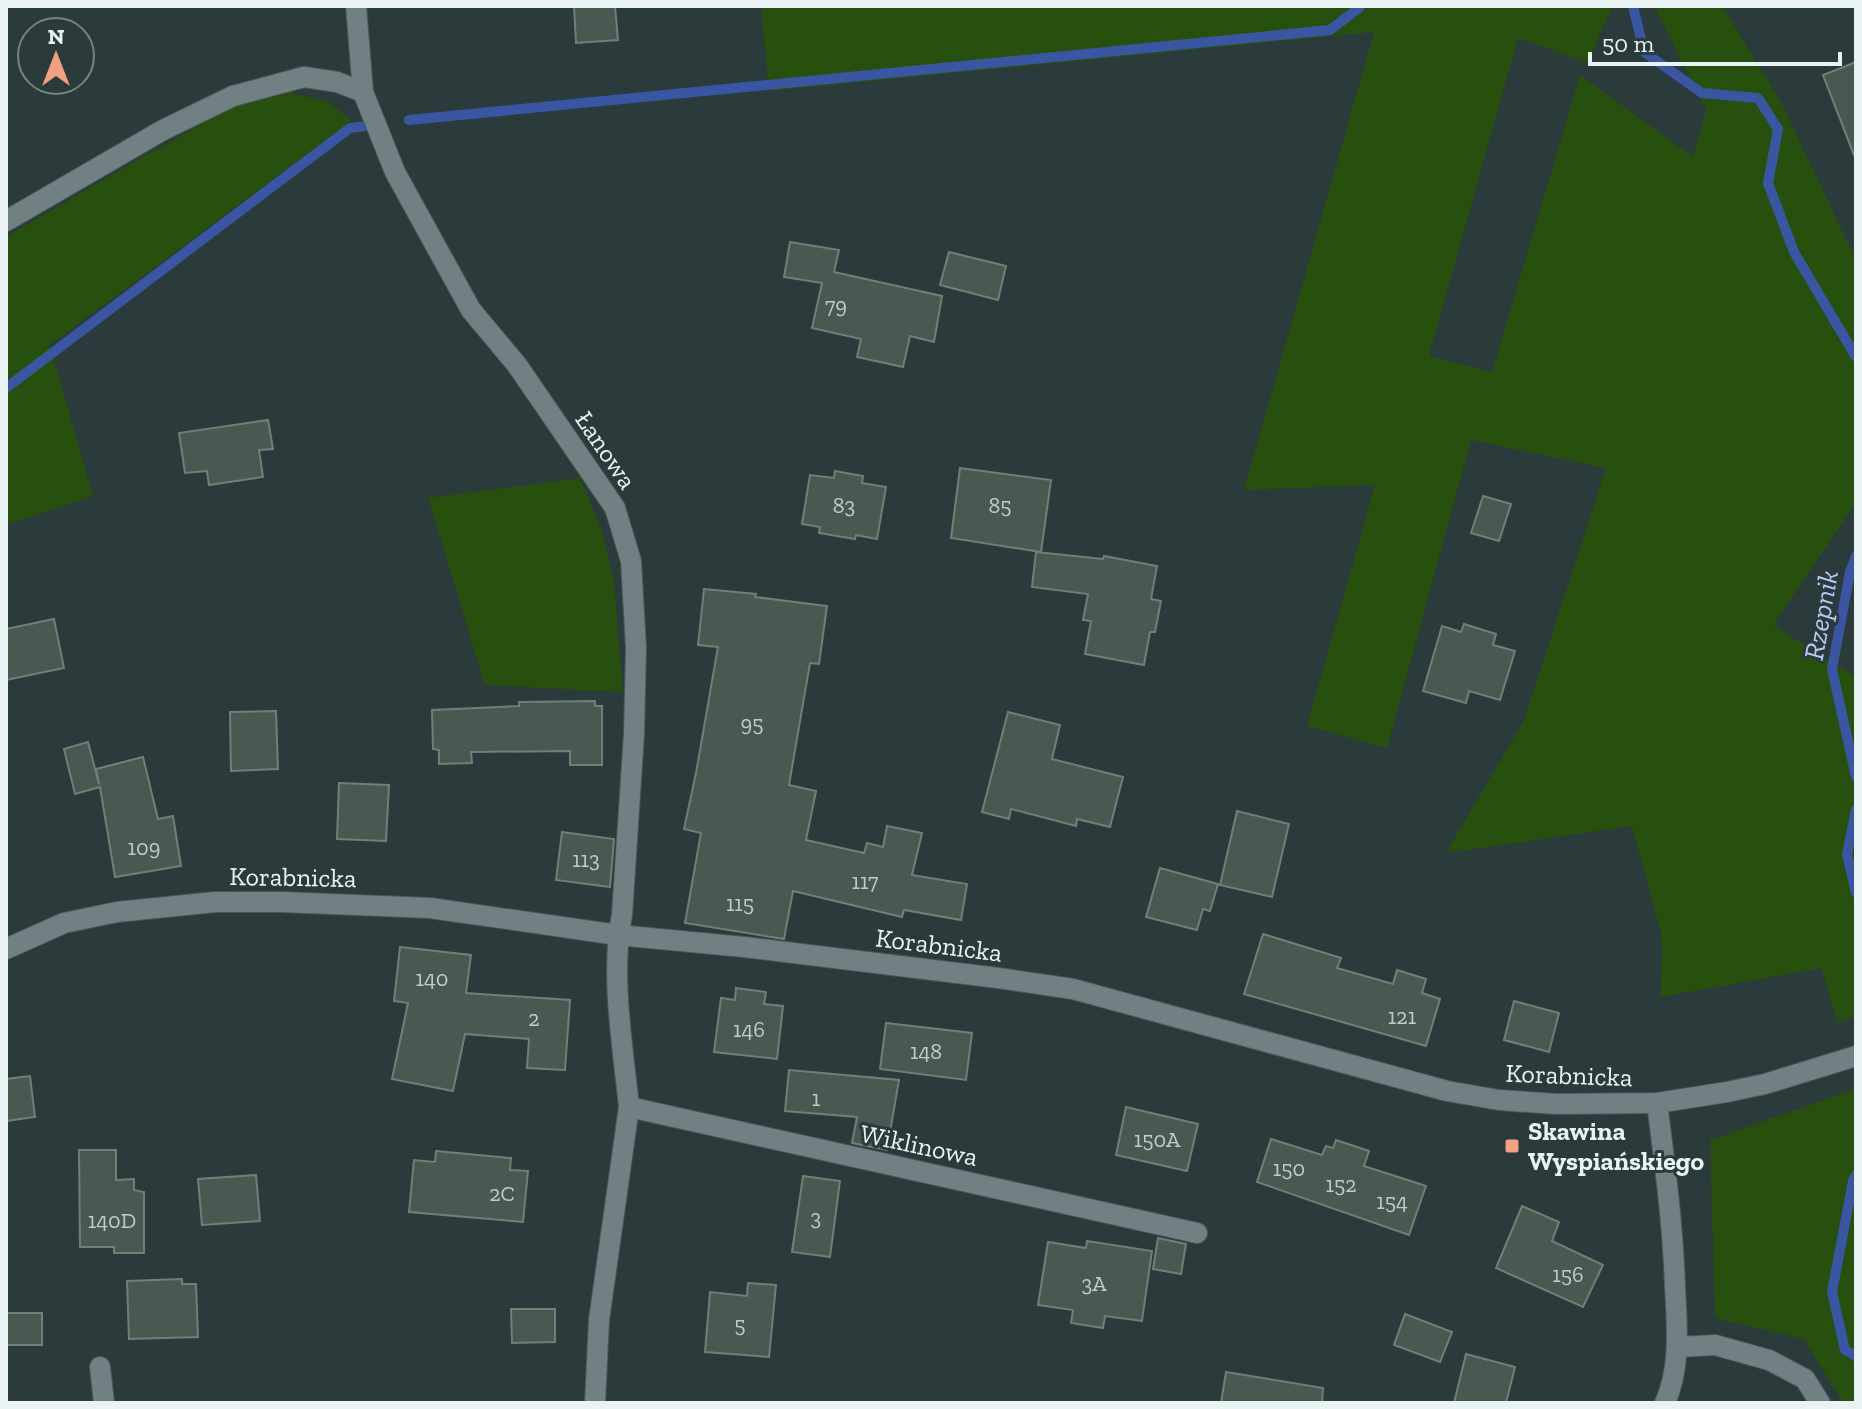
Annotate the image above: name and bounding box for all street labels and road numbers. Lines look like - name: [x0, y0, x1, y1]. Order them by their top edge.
- street label: Łanowa: [568, 405, 644, 495]
- street label: Korabnicka: [229, 860, 357, 894]
- street label: Korabnicka: [874, 921, 1004, 969]
- street label: Korabnicka: [1505, 1057, 1634, 1093]
- street label: Wiklinowa: [857, 1117, 981, 1173]

